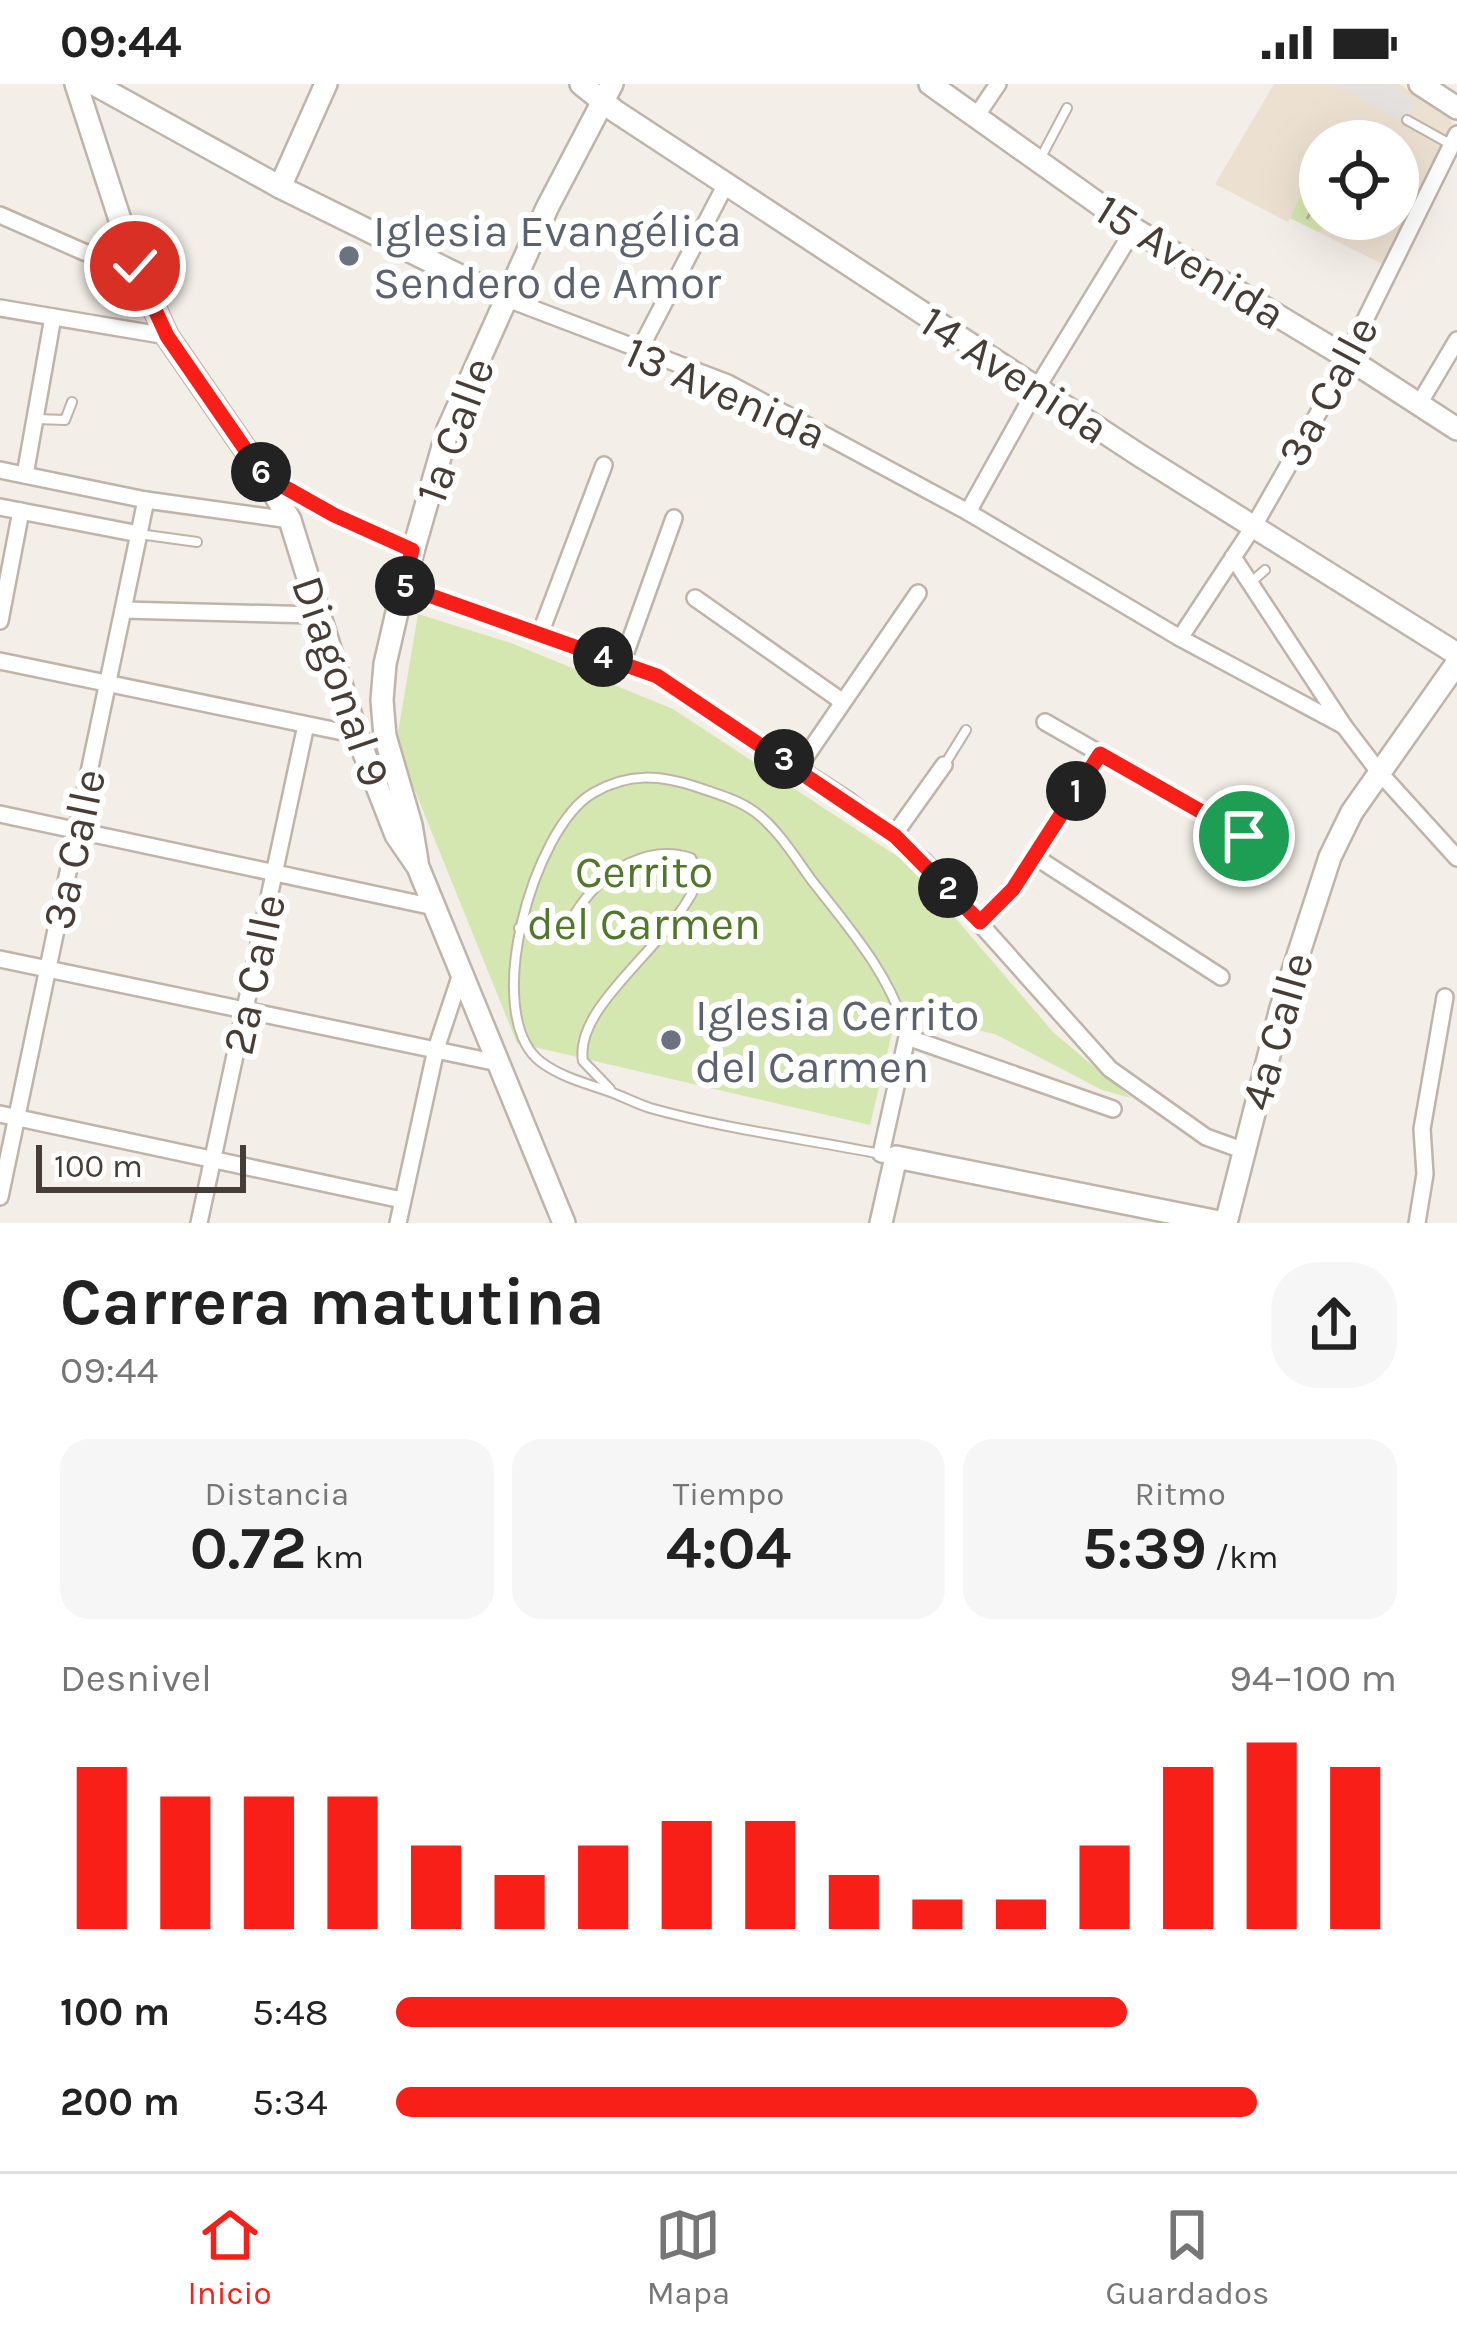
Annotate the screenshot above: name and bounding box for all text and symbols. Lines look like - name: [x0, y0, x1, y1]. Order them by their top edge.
- text: 09:44: [60, 16, 182, 68]
- map controls: [1299, 120, 1419, 240]
- button: locate: [1299, 120, 1419, 240]
- street label: 15 Avenida: [1086, 183, 1295, 340]
- place label: Iglesia Evangélica Sendero de Amor: [373, 205, 742, 309]
- pin: [84, 215, 186, 317]
- icon: check: [102, 233, 168, 299]
- marker: Iglesia Evangélica Sendero de Amor: [336, 243, 362, 269]
- street label: 14 Avenida: [911, 295, 1118, 455]
- street label: 3a Calle: [1267, 307, 1389, 476]
- street label: 13 Avenida: [617, 325, 834, 460]
- street label: 1a Calle: [405, 351, 505, 510]
- pin: 6: [231, 442, 291, 502]
- text: 6: [251, 453, 271, 491]
- pin: 5: [375, 556, 435, 616]
- text: 5: [395, 567, 415, 605]
- street label: Diagonal 9: [280, 569, 401, 794]
- pin: 4: [573, 627, 633, 687]
- text: 4: [593, 638, 613, 676]
- pin: 3: [754, 729, 814, 789]
- text: 3: [774, 740, 794, 778]
- pin: 1: [1046, 761, 1106, 821]
- street label: 3a Calle: [32, 764, 116, 934]
- text: 1: [1070, 772, 1082, 810]
- pin: [1193, 785, 1295, 887]
- icon: arrive: [1211, 803, 1277, 869]
- park label: Cerrito del Carmen: [527, 846, 761, 950]
- pin: 2: [918, 858, 978, 918]
- text: 2: [938, 869, 958, 907]
- street label: 2a Calle: [212, 889, 296, 1059]
- street label: 4a Calle: [1230, 947, 1324, 1116]
- place label: Iglesia Cerrito del Carmen: [695, 989, 979, 1093]
- marker: Iglesia Cerrito del Carmen: [658, 1027, 684, 1053]
- scale bar: [36, 1139, 246, 1192]
- text: 100 m: [54, 1147, 143, 1185]
- button: share: [1271, 1262, 1397, 1388]
- text: Carrera matutina: [60, 1263, 605, 1341]
- text: 09:44: [60, 1347, 158, 1393]
- text: Distancia: [205, 1475, 349, 1513]
- text: Tiempo: [673, 1475, 784, 1513]
- text: Ritmo: [1134, 1475, 1226, 1513]
- text: 0.72: [190, 1513, 307, 1583]
- text: 4:04: [666, 1513, 791, 1583]
- text: 5:39: [1082, 1513, 1207, 1583]
- text: km: [307, 1538, 364, 1576]
- text: /km: [1207, 1538, 1278, 1576]
- text: Desnivel: [60, 1655, 212, 1701]
- text: 94–100 m: [1229, 1655, 1397, 1701]
- text: 100 m: [60, 1989, 170, 2035]
- text: 5:48: [252, 1989, 329, 2035]
- text: 200 m: [60, 2079, 180, 2125]
- text: 5:34: [252, 2079, 328, 2125]
- tab: Inicio: [188, 2202, 271, 2312]
- tab: Mapa: [647, 2202, 730, 2312]
- tab: Guardados: [1105, 2202, 1269, 2312]

